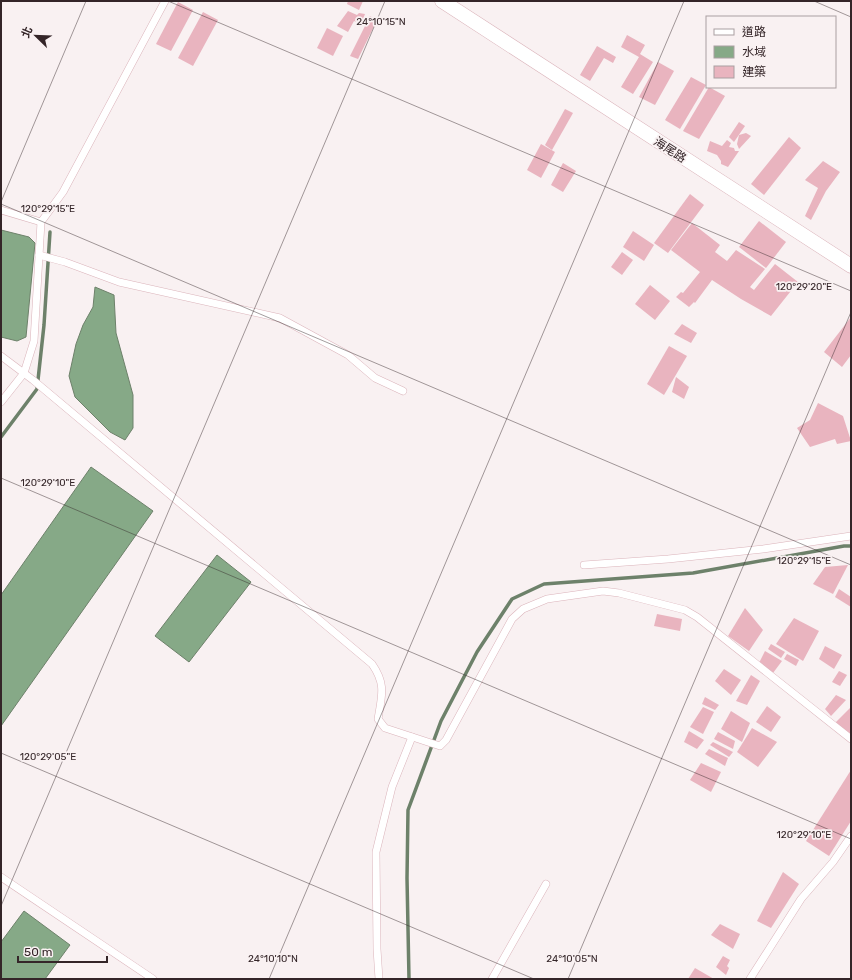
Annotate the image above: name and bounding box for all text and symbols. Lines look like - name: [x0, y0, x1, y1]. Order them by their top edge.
- north arrow: [16, 16, 56, 56]
- text: 24°10'15"N: [356, 16, 406, 28]
- legend: [706, 16, 836, 88]
- text: 北: [19, 25, 35, 40]
- text: 道路: [742, 25, 766, 39]
- text: 水域: [742, 45, 766, 59]
- text: 建築: [742, 65, 766, 79]
- street label: 海尾路: [651, 134, 689, 166]
- text: 120°29'15"E: [21, 203, 75, 215]
- text: 120°29'20"E: [776, 281, 832, 293]
- text: 120°29'10"E: [21, 477, 75, 489]
- text: 120°29'15"E: [777, 555, 831, 567]
- text: 120°29'05"E: [20, 751, 76, 763]
- text: 120°29'10"E: [777, 829, 831, 841]
- scale bar: [18, 938, 107, 964]
- text: 50 m: [24, 945, 52, 959]
- text: 24°10'10"N: [248, 953, 298, 965]
- text: 24°10'05"N: [546, 953, 598, 965]

